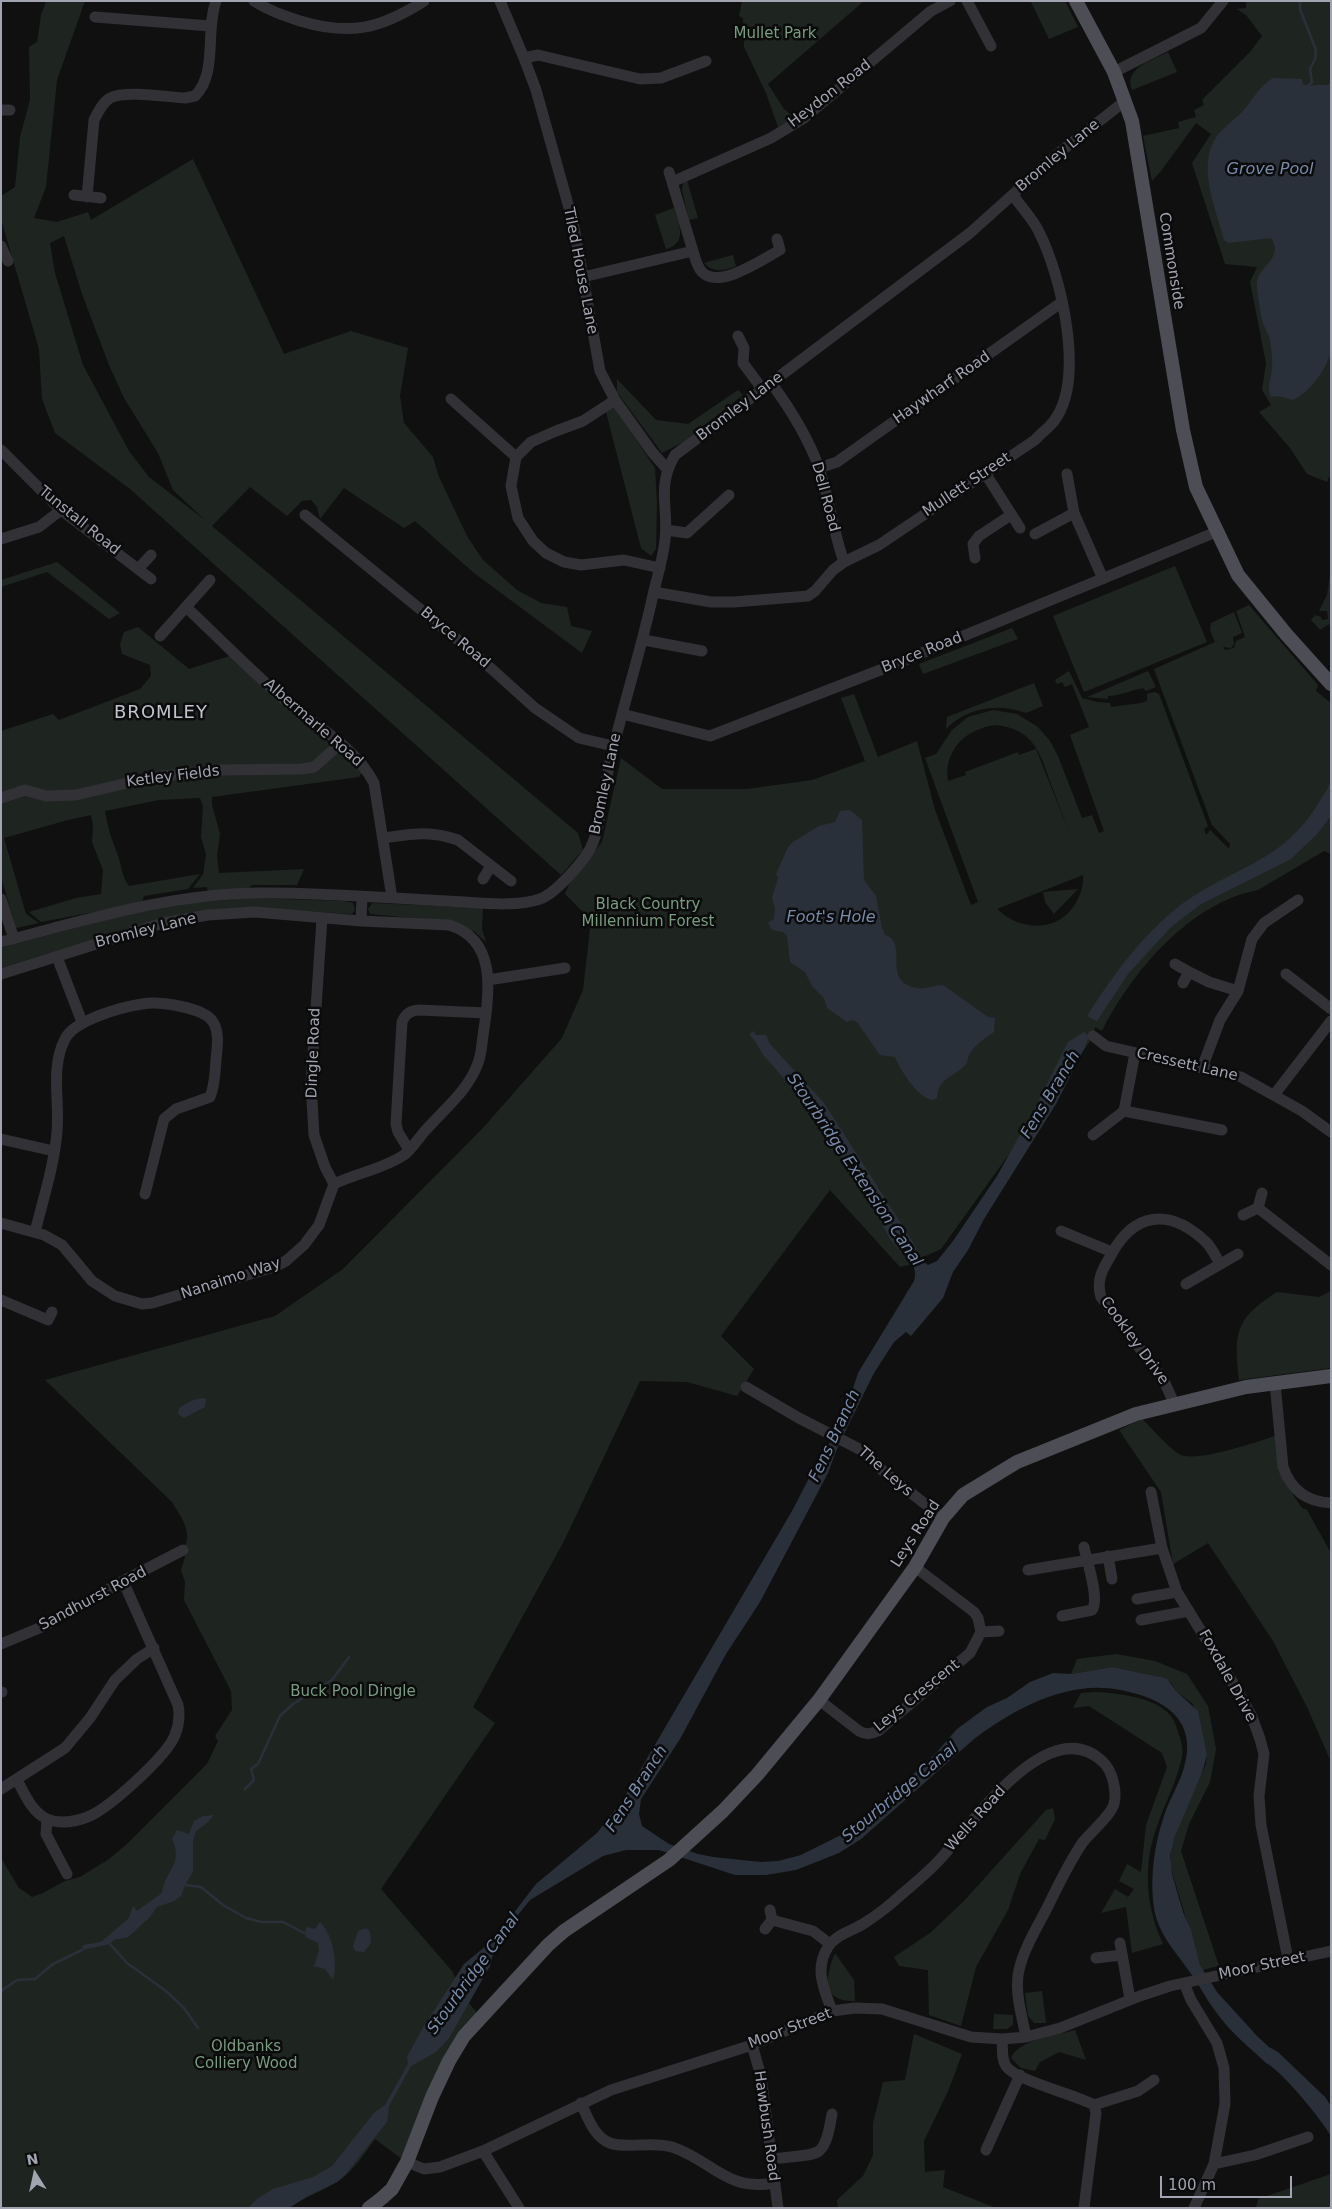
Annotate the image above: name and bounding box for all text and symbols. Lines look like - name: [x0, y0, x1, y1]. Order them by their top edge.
- park label: Mullet Park: [733, 25, 817, 43]
- street label: Heydon Road: [785, 56, 875, 132]
- street label: Bromley Lane: [1013, 116, 1103, 196]
- water label: Grove Pool: [1227, 160, 1313, 180]
- street label: Tiled House Lane: [559, 206, 601, 336]
- street label: Commonside: [1154, 211, 1188, 311]
- street label: Haywharf Road: [890, 348, 994, 428]
- street label: Bromley Lane: [693, 369, 787, 445]
- street label: Mullett Street: [920, 449, 1014, 521]
- street label: Dell Road: [807, 460, 843, 534]
- street label: Tunstall Road: [35, 483, 123, 559]
- street label: Bryce Road: [417, 604, 493, 672]
- street label: Bryce Road: [879, 629, 965, 677]
- street label: Albermarle Road: [260, 675, 366, 771]
- district label: BROMLEY: [113, 702, 209, 724]
- street label: Bromley Lane: [586, 732, 626, 836]
- street label: Ketley Fields: [125, 762, 221, 792]
- park label: Black Country Millennium Forest: [582, 896, 714, 931]
- water label: Foot's Hole: [787, 908, 875, 928]
- street label: Bromley Lane: [94, 910, 198, 952]
- street label: Dingle Road: [303, 1007, 325, 1099]
- street label: Cressett Lane: [1135, 1045, 1239, 1085]
- water label: Fens Branch: [1017, 1048, 1085, 1142]
- water label: Stourbridge Extension Canal: [782, 1070, 926, 1270]
- street label: Nanaimo Way: [179, 1254, 283, 1304]
- street label: Cookley Drive: [1096, 1293, 1172, 1389]
- water label: Fens Branch: [805, 1387, 865, 1485]
- street label: The Leys: [854, 1443, 916, 1501]
- street label: Leys Road: [888, 1497, 944, 1571]
- street label: Sandhurst Road: [36, 1563, 150, 1635]
- street label: Foxdale Drive: [1194, 1627, 1260, 1725]
- street label: Leys Crescent: [871, 1656, 963, 1736]
- park label: Buck Pool Dingle: [290, 1683, 416, 1701]
- water label: Stourbridge Canal: [838, 1739, 962, 1847]
- water label: Fens Branch: [602, 1742, 672, 1836]
- street label: Wells Road: [942, 1783, 1010, 1855]
- water label: Stourbridge Canal: [424, 1910, 524, 2038]
- street label: Moor Street: [1217, 1948, 1307, 1984]
- street label: Moor Street: [746, 2005, 834, 2053]
- park label: Oldbanks Colliery Wood: [194, 2038, 298, 2073]
- street label: Hawbush Road: [749, 2070, 783, 2182]
- north arrow: [10, 2149, 60, 2199]
- text: N: [25, 2150, 40, 2168]
- scale bar: [1162, 2166, 1294, 2198]
- text: 100 m: [1168, 2176, 1216, 2194]

